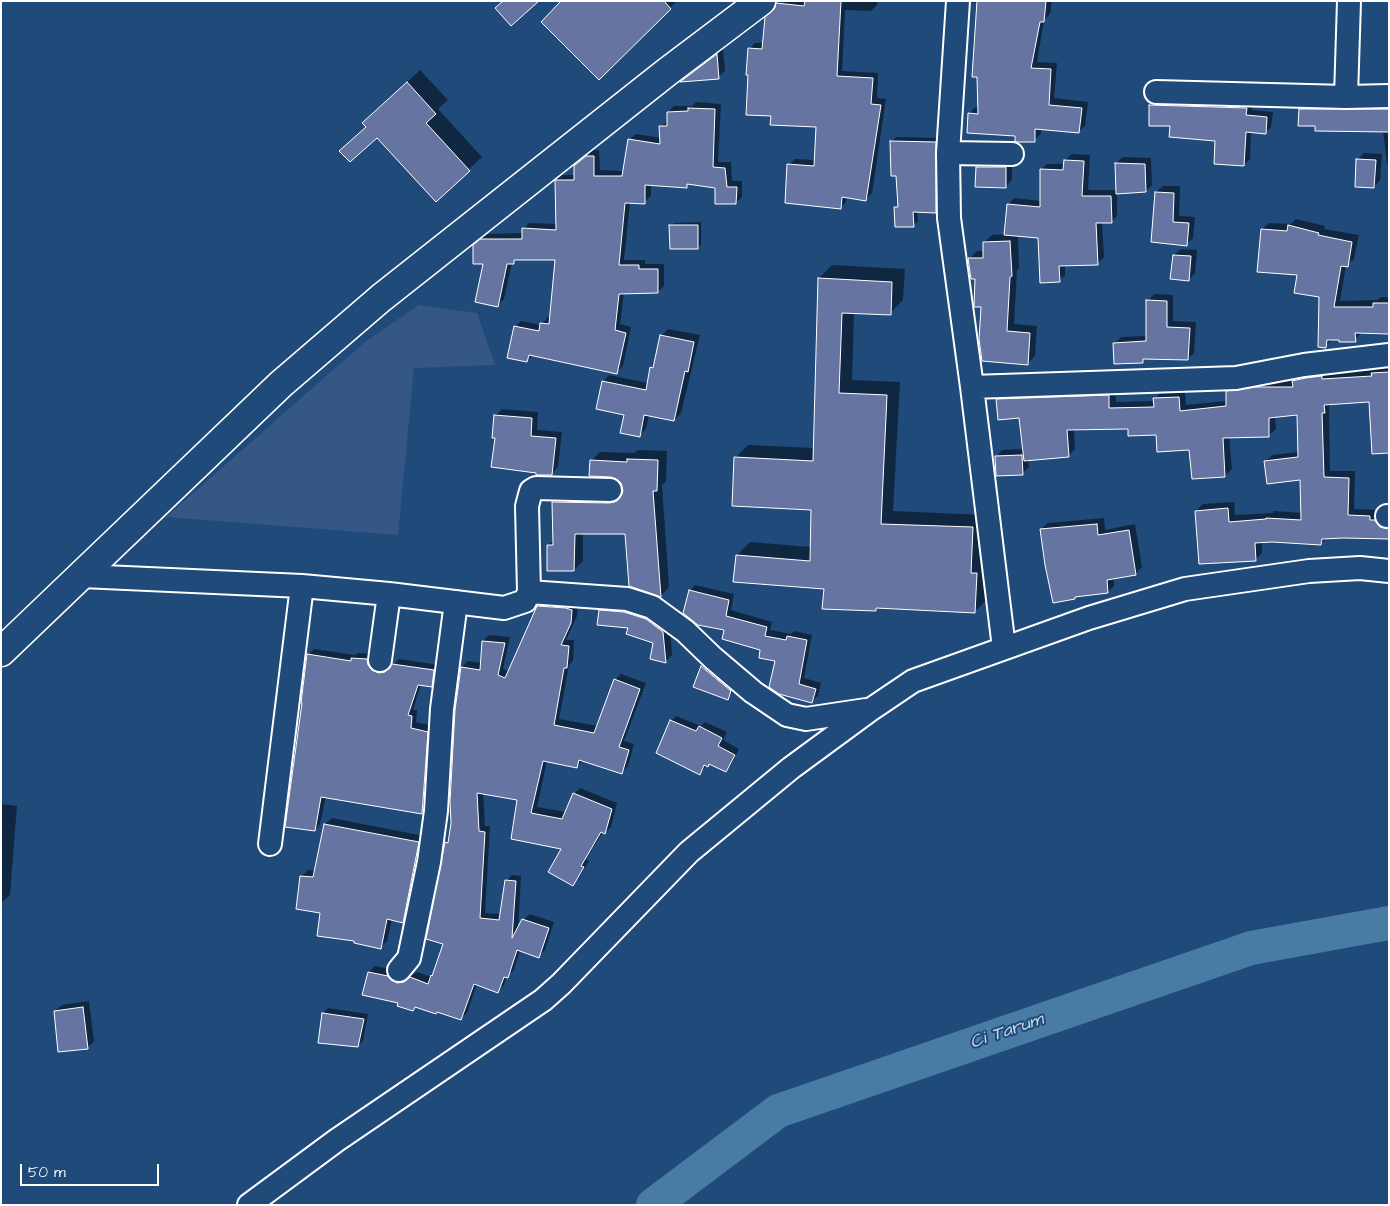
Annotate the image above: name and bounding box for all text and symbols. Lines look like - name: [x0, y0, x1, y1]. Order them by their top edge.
- water label: Ci Tarum: [967, 1009, 1047, 1055]
- scale bar: [22, 1154, 161, 1186]
- text: 50 m: [28, 1162, 66, 1183]

